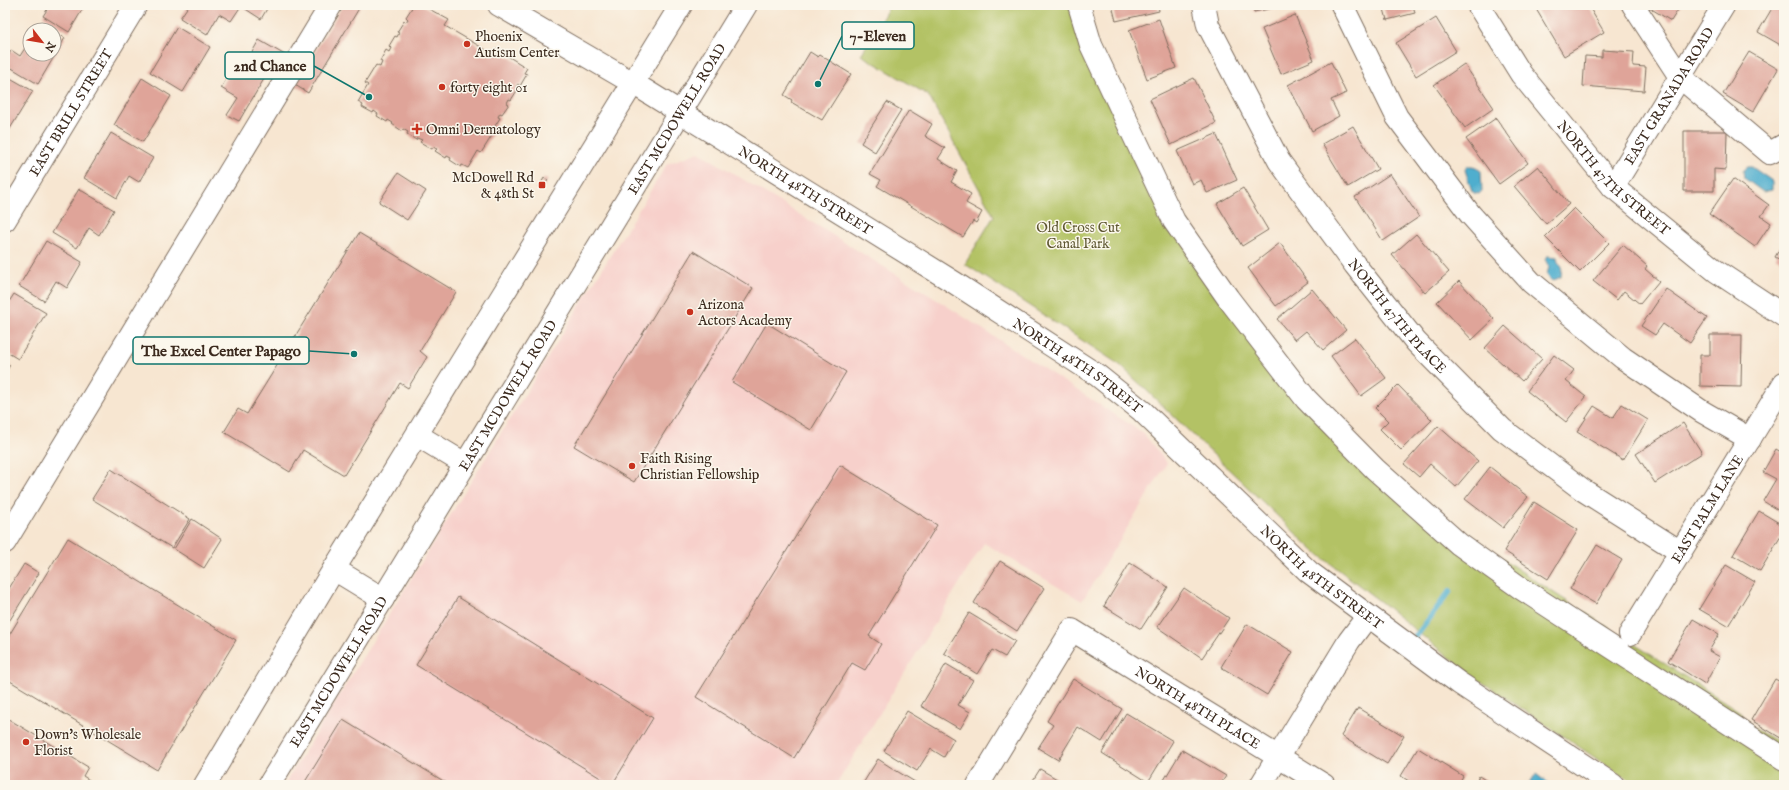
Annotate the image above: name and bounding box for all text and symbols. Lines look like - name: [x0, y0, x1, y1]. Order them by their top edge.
- north arrow: [22, 22, 62, 62]
- callout: 7-Eleven: [842, 22, 914, 49]
- street label: EAST GRANADA ROAD: [1621, 24, 1718, 168]
- text: 7-Eleven: [850, 27, 906, 46]
- place label: Phoenix Autism Center: [474, 28, 559, 62]
- text: N: [41, 38, 59, 55]
- marker: Phoenix Autism Center: [462, 39, 472, 49]
- street label: EAST MCDOWELL ROAD: [624, 40, 730, 198]
- street label: EAST BRILL STREET: [26, 45, 117, 180]
- callout: 2nd Chance: [225, 52, 314, 79]
- text: 2nd Chance: [234, 57, 307, 76]
- place label: forty eight 01: [450, 79, 527, 97]
- marker: forty eight 01: [437, 82, 447, 92]
- street label: NORTH 47TH STREET: [1553, 117, 1674, 240]
- place label: Omni Dermatology: [426, 121, 541, 139]
- marker: Omni Dermatology: [411, 123, 423, 135]
- street label: NORTH 48TH STREET: [735, 143, 876, 240]
- place label: McDowell Rd & 48th St: [452, 169, 535, 203]
- marker: McDowell Rd & 48th St: [537, 180, 547, 190]
- park label: Old Cross Cut Canal Park: [1036, 219, 1120, 253]
- street label: NORTH 47TH PLACE: [1344, 255, 1450, 378]
- place label: Arizona Actors Academy: [697, 296, 792, 330]
- marker: Arizona Actors Academy: [685, 307, 695, 317]
- street label: NORTH 48TH STREET: [1009, 315, 1146, 418]
- street label: EAST MCDOWELL ROAD: [455, 317, 561, 474]
- callout: The Excel Center Papago: [133, 337, 309, 364]
- text: The Excel Center Papago: [140, 342, 301, 361]
- place label: Faith Rising Christian Fellowship: [640, 450, 760, 484]
- street label: EAST PALM LANE: [1668, 451, 1748, 567]
- marker: Faith Rising Christian Fellowship: [627, 461, 637, 471]
- street label: NORTH 48TH STREET: [1256, 522, 1387, 634]
- street label: EAST MCDOWELL ROAD: [286, 593, 392, 751]
- street label: NORTH 48TH PLACE: [1131, 663, 1264, 754]
- place label: Down's Wholesale Florist: [34, 726, 142, 760]
- marker: Down's Wholesale Florist: [21, 737, 31, 747]

